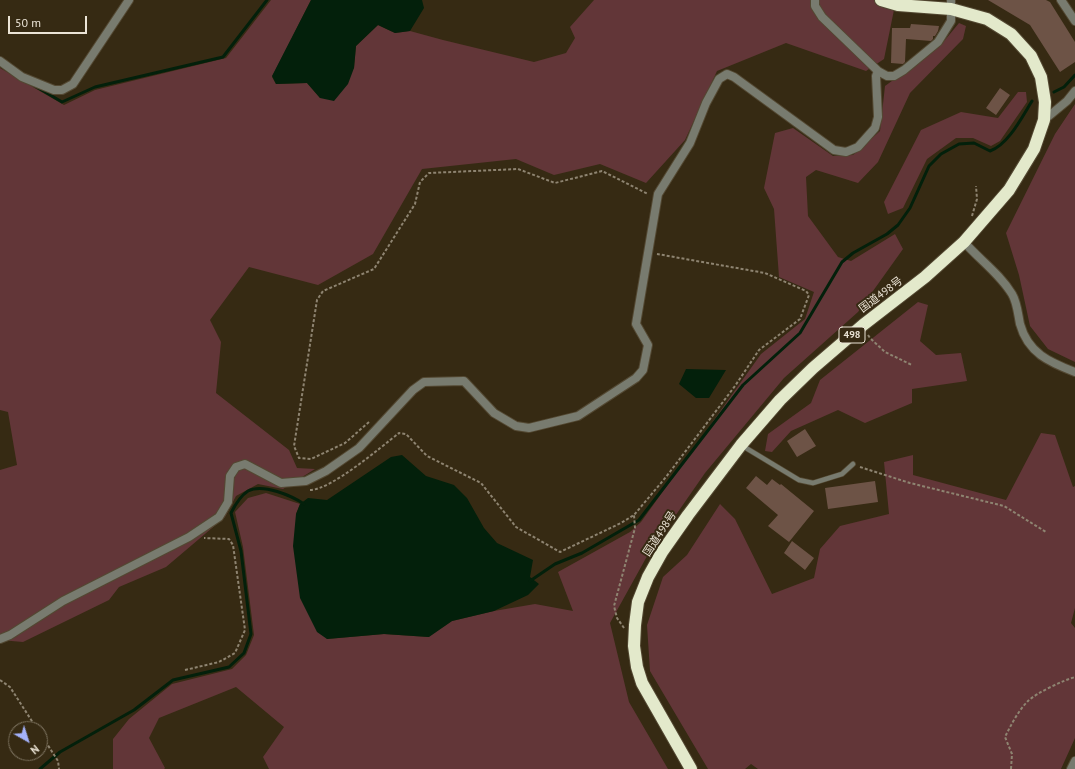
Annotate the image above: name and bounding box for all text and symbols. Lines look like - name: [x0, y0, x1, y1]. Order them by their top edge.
- scale bar: [10, 8, 89, 34]
- text: 50 m: [15, 15, 41, 30]
- street label: 国道498号: [857, 274, 905, 316]
- road number: 498: [839, 327, 865, 343]
- street label: 国道498号: [641, 509, 679, 559]
- north arrow: [8, 721, 48, 761]
- text: N: [28, 742, 42, 757]

